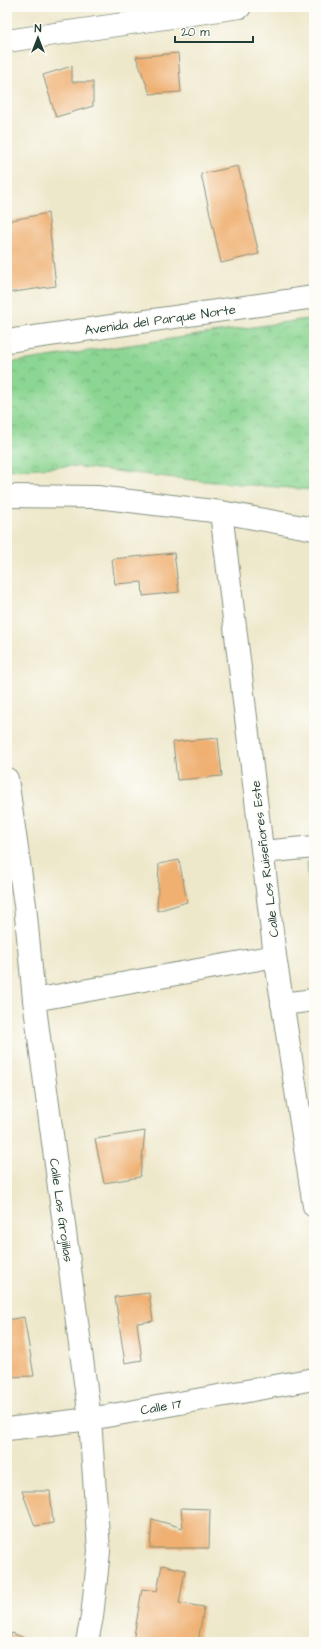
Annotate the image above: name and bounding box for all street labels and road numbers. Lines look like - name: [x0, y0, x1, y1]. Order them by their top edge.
- street label: Avenida del Parque Norte: [83, 300, 237, 340]
- street label: Calle Los Ruiseñores Este: [246, 779, 284, 938]
- street label: Calle Las Grojillas: [45, 1157, 77, 1264]
- street label: Calle 17: [139, 1394, 183, 1419]

